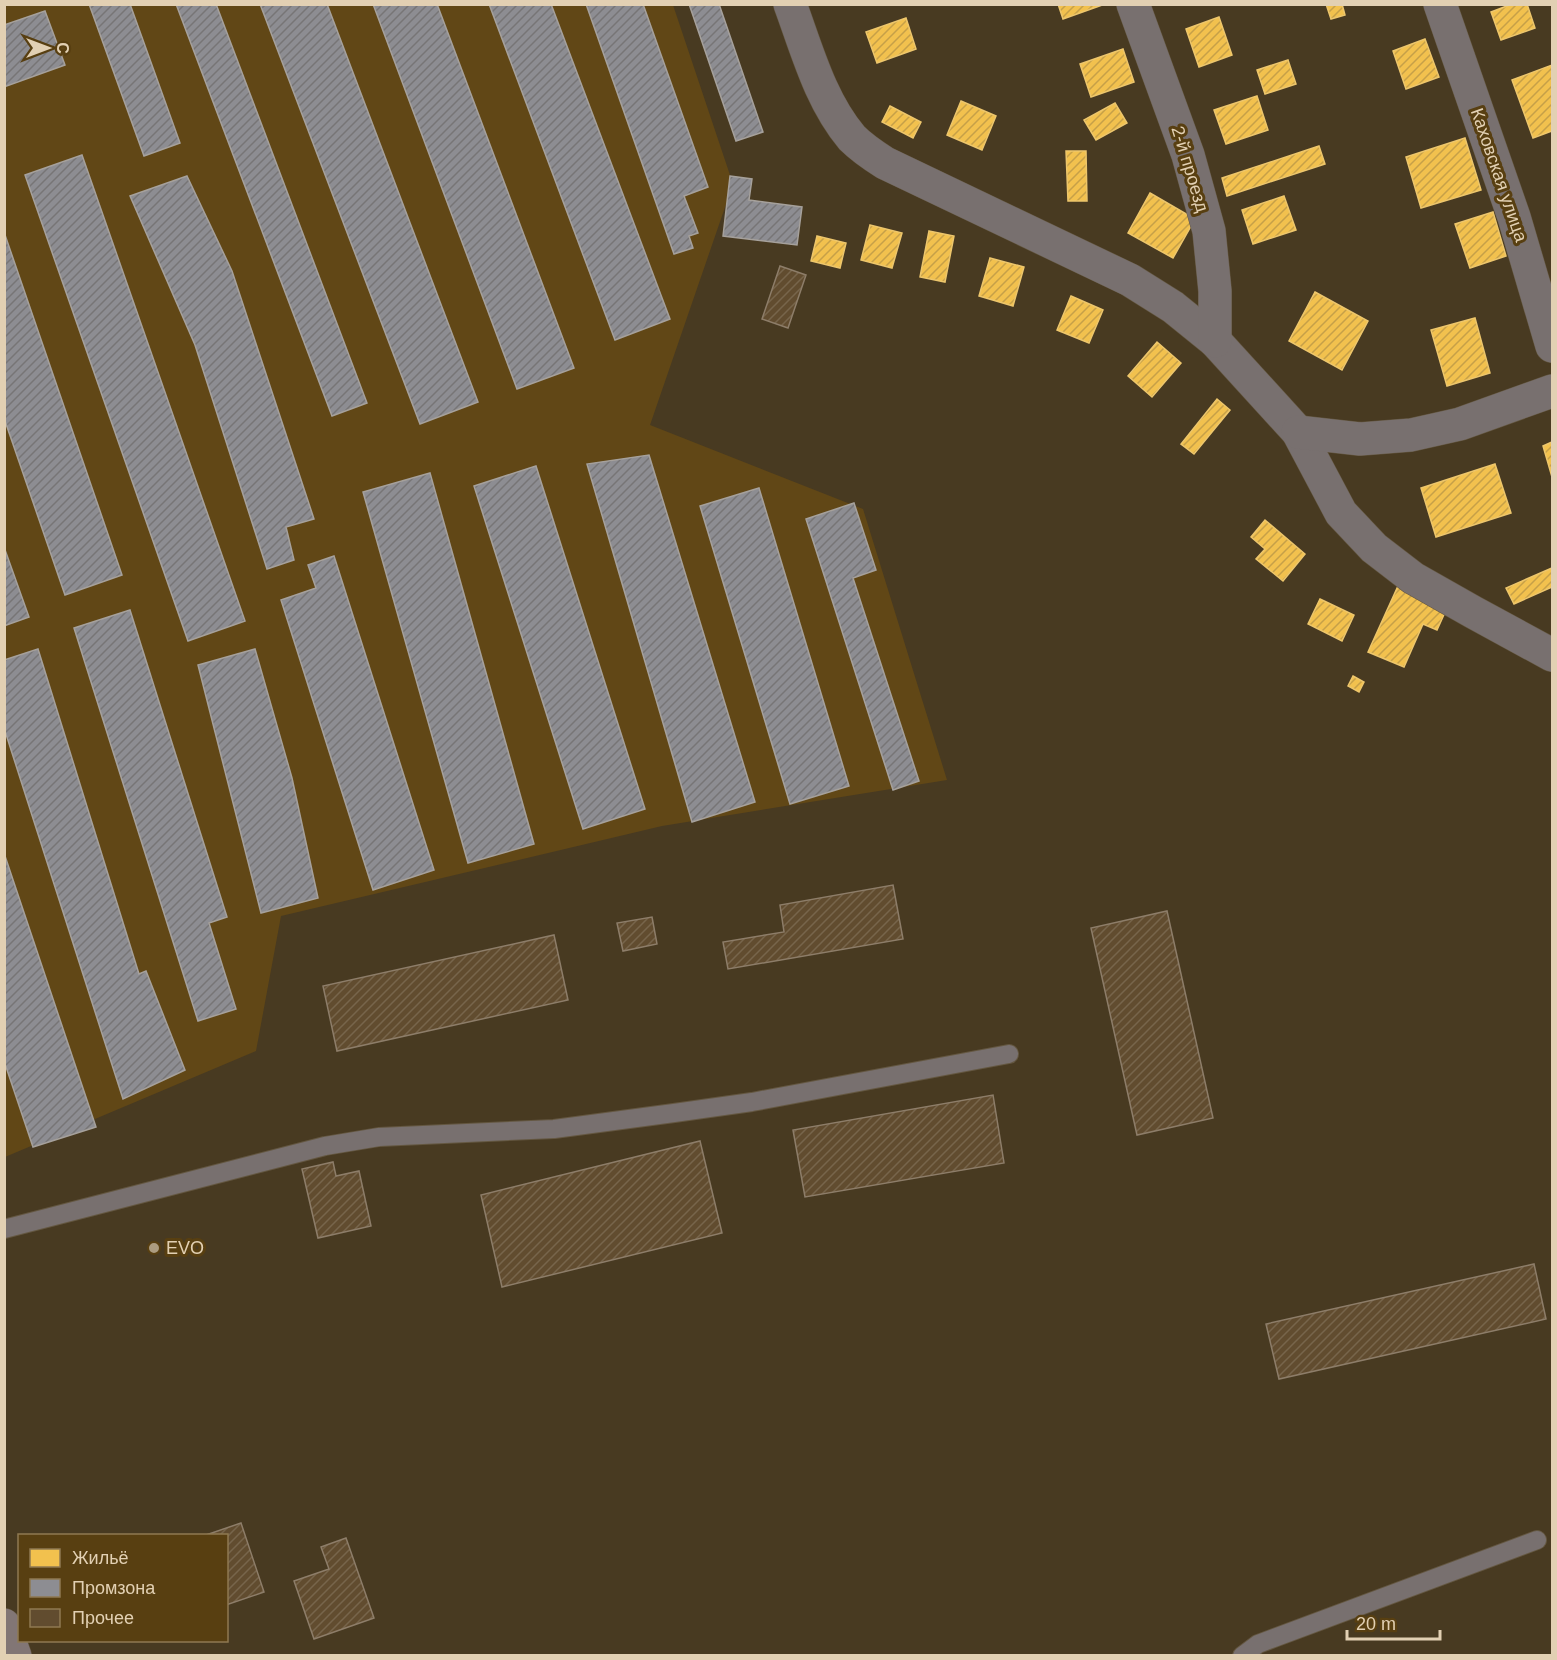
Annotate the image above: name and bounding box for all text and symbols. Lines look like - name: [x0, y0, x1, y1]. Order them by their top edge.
- north arrow: [18, 18, 78, 78]
- text: С: [54, 42, 71, 54]
- street label: Каховская улица: [1467, 105, 1532, 245]
- street label: 2-й проезд: [1167, 124, 1213, 215]
- place label: EVO: [166, 1238, 204, 1258]
- marker: EVO: [147, 1241, 161, 1255]
- legend: [18, 1534, 228, 1642]
- text: Жильё: [72, 1548, 129, 1568]
- text: Промзона: [72, 1578, 156, 1598]
- scale bar: [1347, 1603, 1440, 1641]
- text: Прочее: [72, 1608, 134, 1628]
- text: 20 m: [1356, 1614, 1396, 1634]

